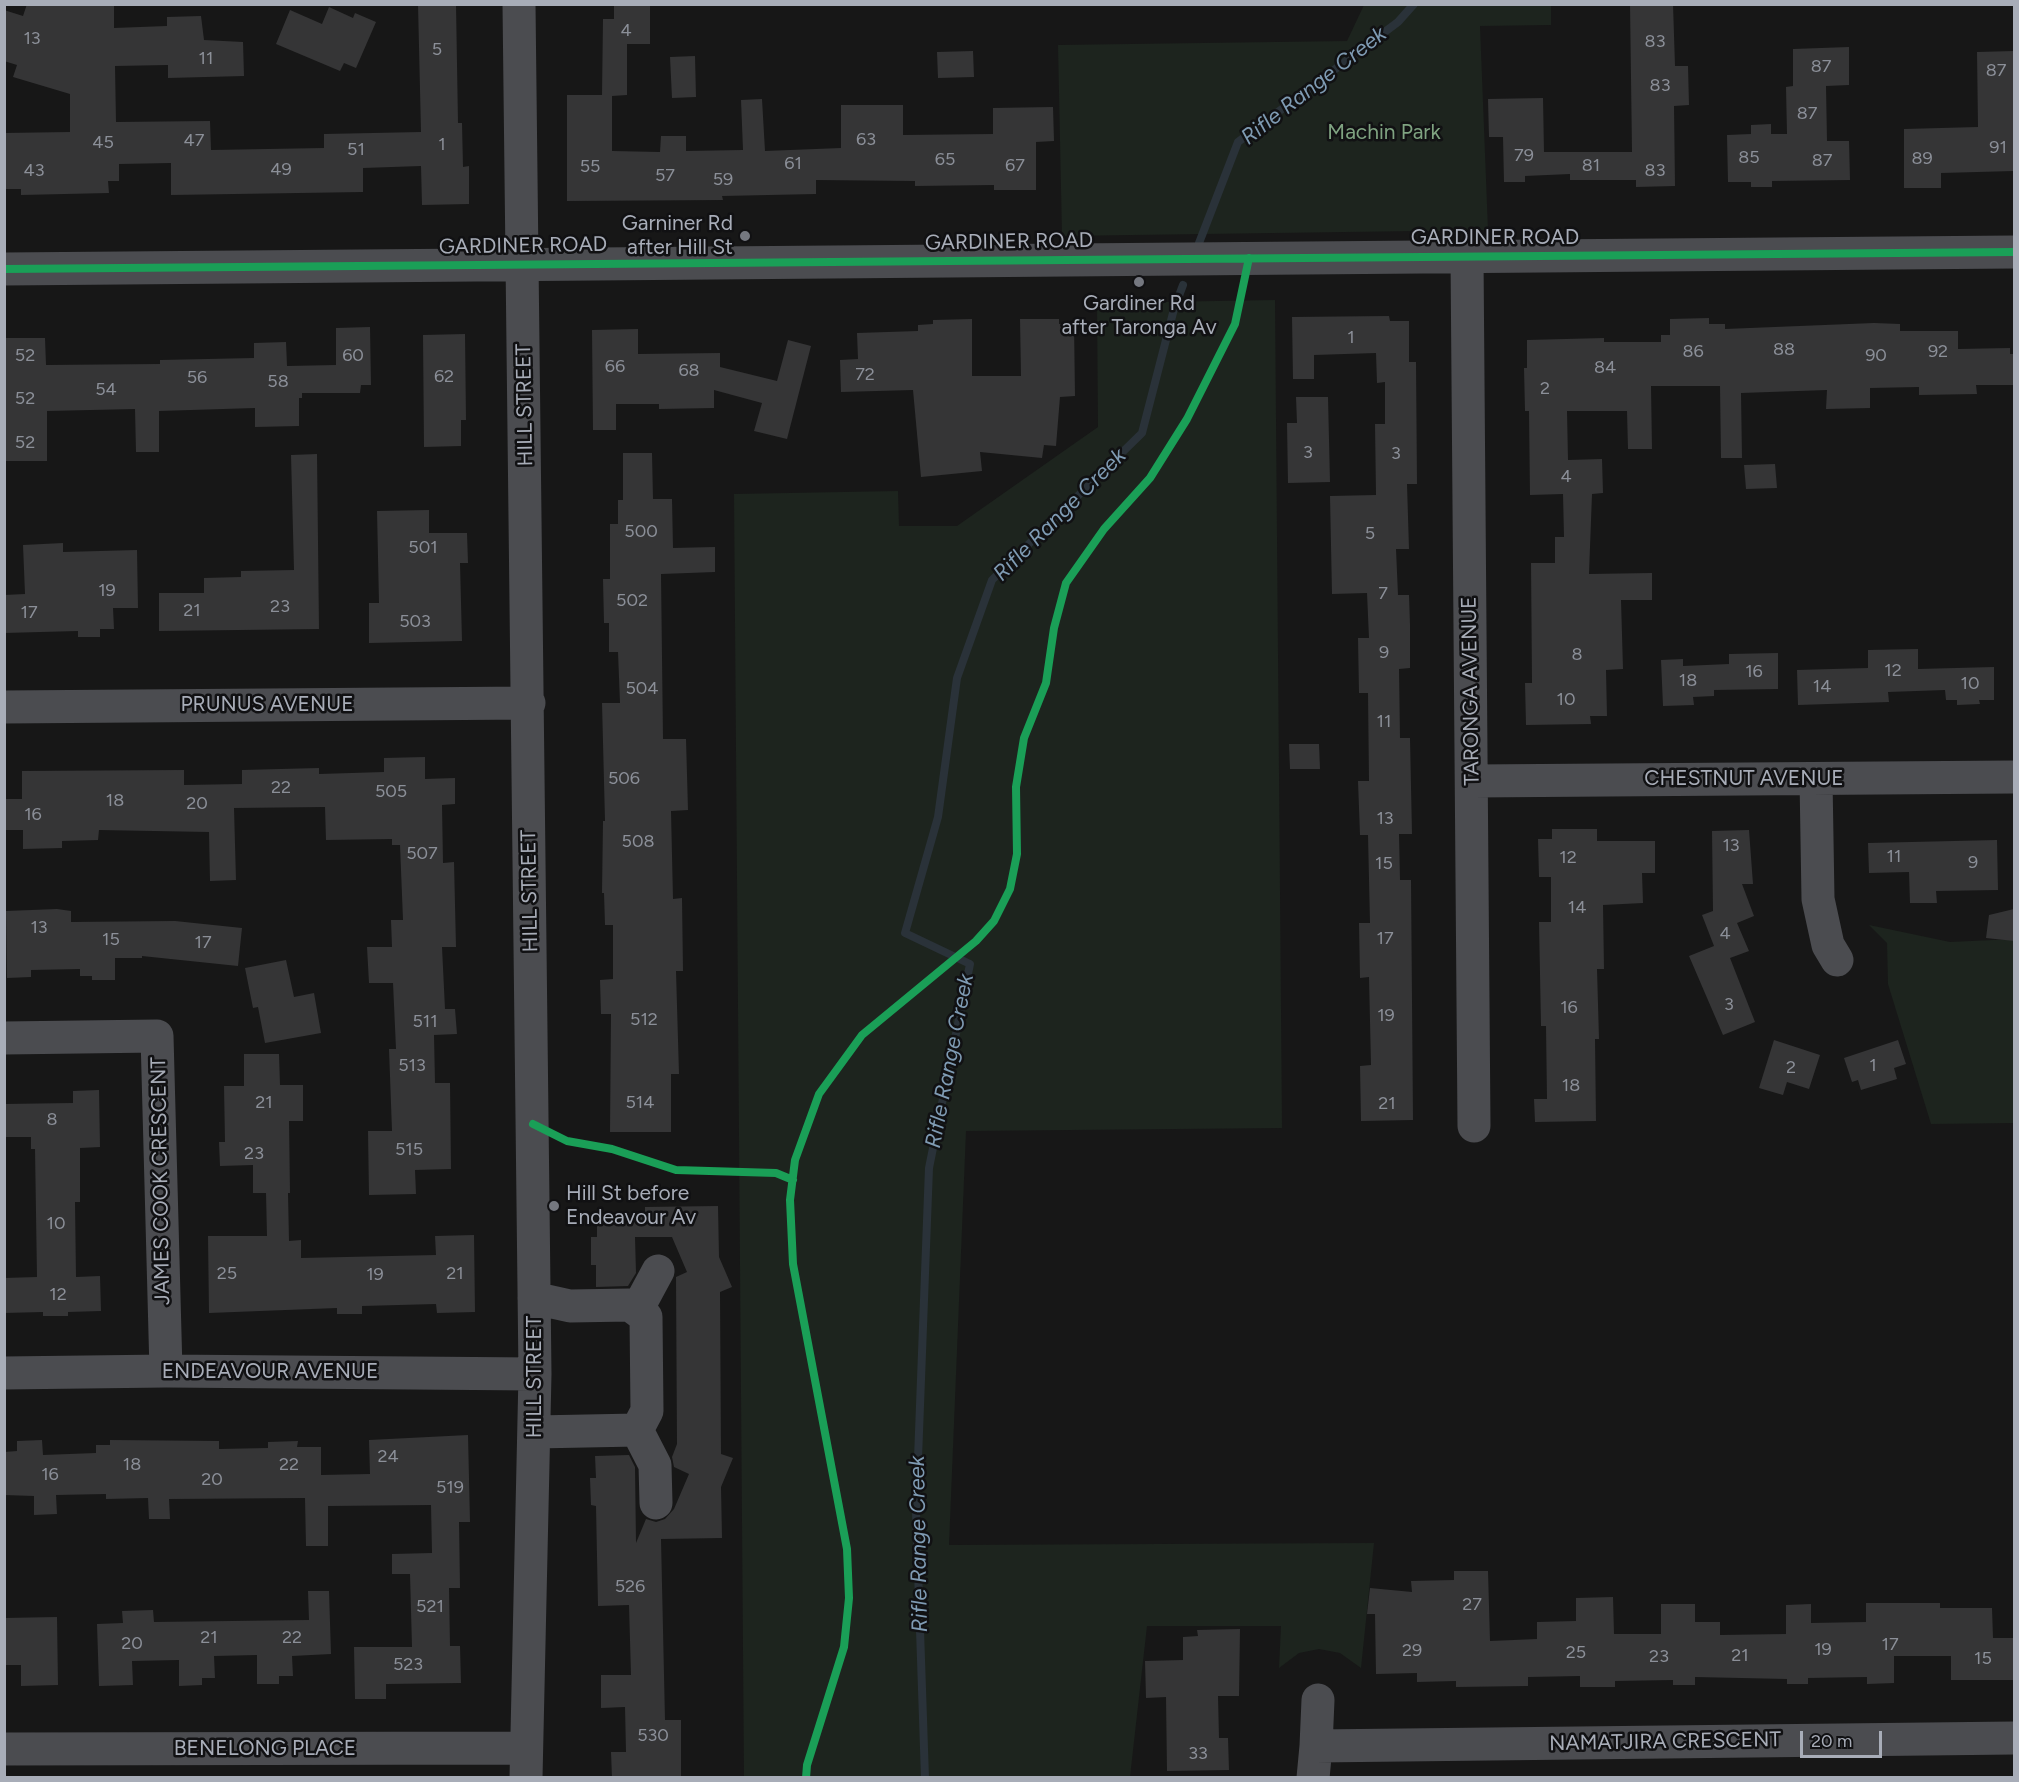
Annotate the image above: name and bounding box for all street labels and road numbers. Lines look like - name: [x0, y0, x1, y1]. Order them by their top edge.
- street label: GARDINER ROAD: [1411, 225, 1579, 251]
- street label: GARDINER ROAD: [925, 228, 1093, 256]
- street label: GARDINER ROAD: [439, 232, 607, 260]
- street label: HILL STREET: [511, 344, 539, 466]
- street label: TARONGA AVENUE: [1457, 596, 1485, 786]
- street label: PRUNUS AVENUE: [180, 692, 354, 718]
- street label: CHESTNUT AVENUE: [1644, 766, 1844, 792]
- street label: HILL STREET: [516, 830, 544, 952]
- street label: JAMES COOK CRESCENT: [146, 1057, 176, 1305]
- street label: HILL STREET: [522, 1316, 548, 1438]
- street label: ENDEAVOUR AVENUE: [162, 1359, 378, 1385]
- street label: NAMATJIRA CRESCENT: [1549, 1727, 1781, 1757]
- street label: BENELONG PLACE: [174, 1736, 356, 1762]

